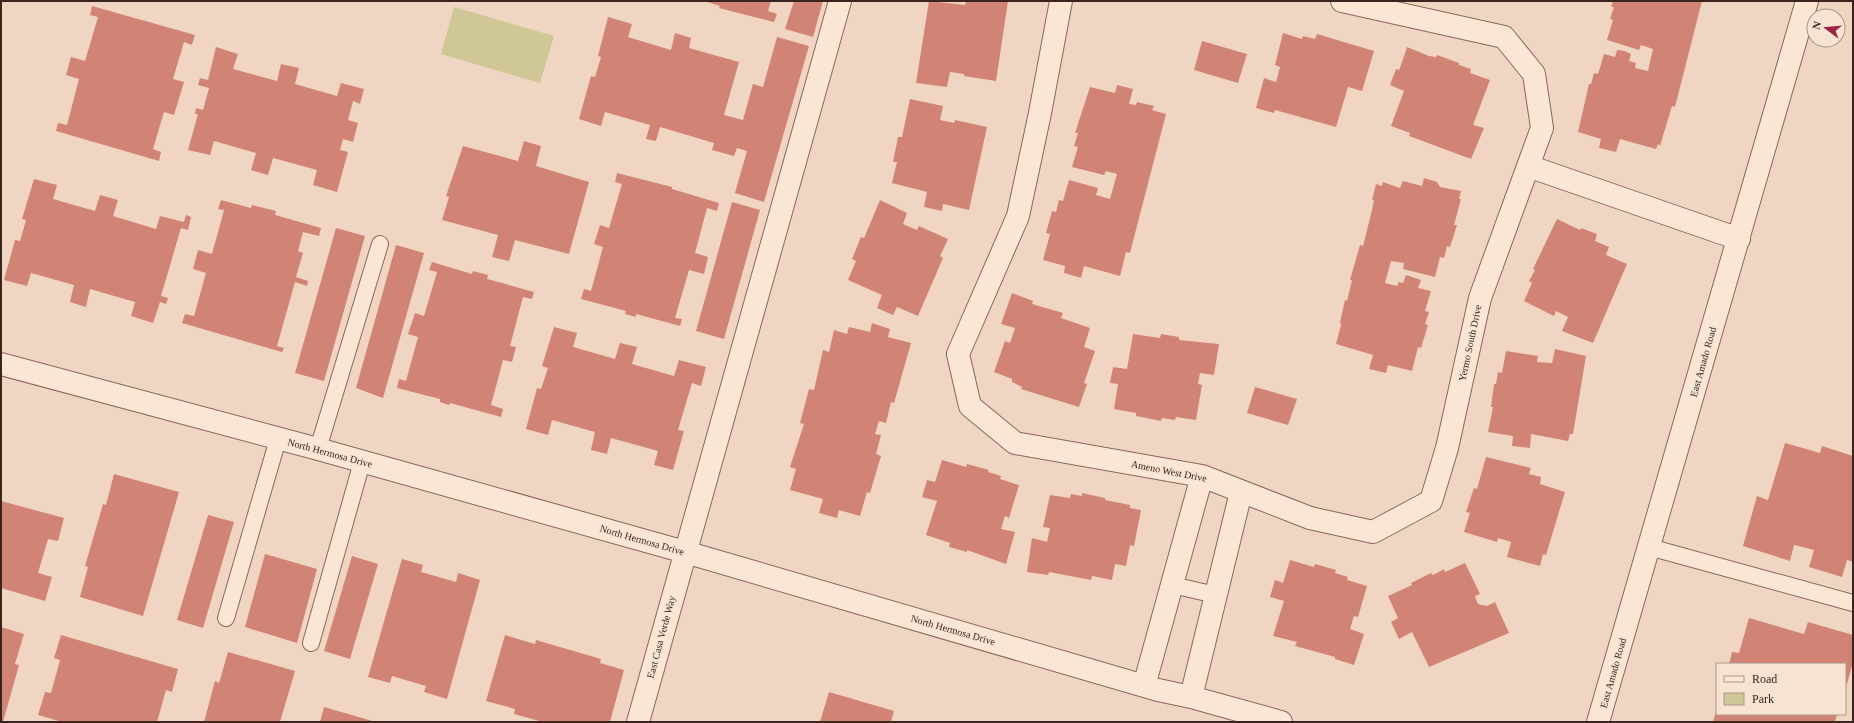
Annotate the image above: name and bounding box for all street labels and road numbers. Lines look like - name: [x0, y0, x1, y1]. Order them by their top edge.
- street label: Yermo South Drive: [1457, 303, 1484, 382]
- street label: East Amado Road: [1688, 326, 1718, 398]
- street label: North Hermosa Drive: [286, 436, 374, 470]
- street label: Ameno West Drive: [1130, 458, 1208, 484]
- street label: North Hermosa Drive: [599, 523, 686, 557]
- street label: East Casa Verde Way: [645, 594, 677, 680]
- street label: North Hermosa Drive: [910, 613, 997, 647]
- street label: East Amado Road: [1598, 637, 1628, 709]

